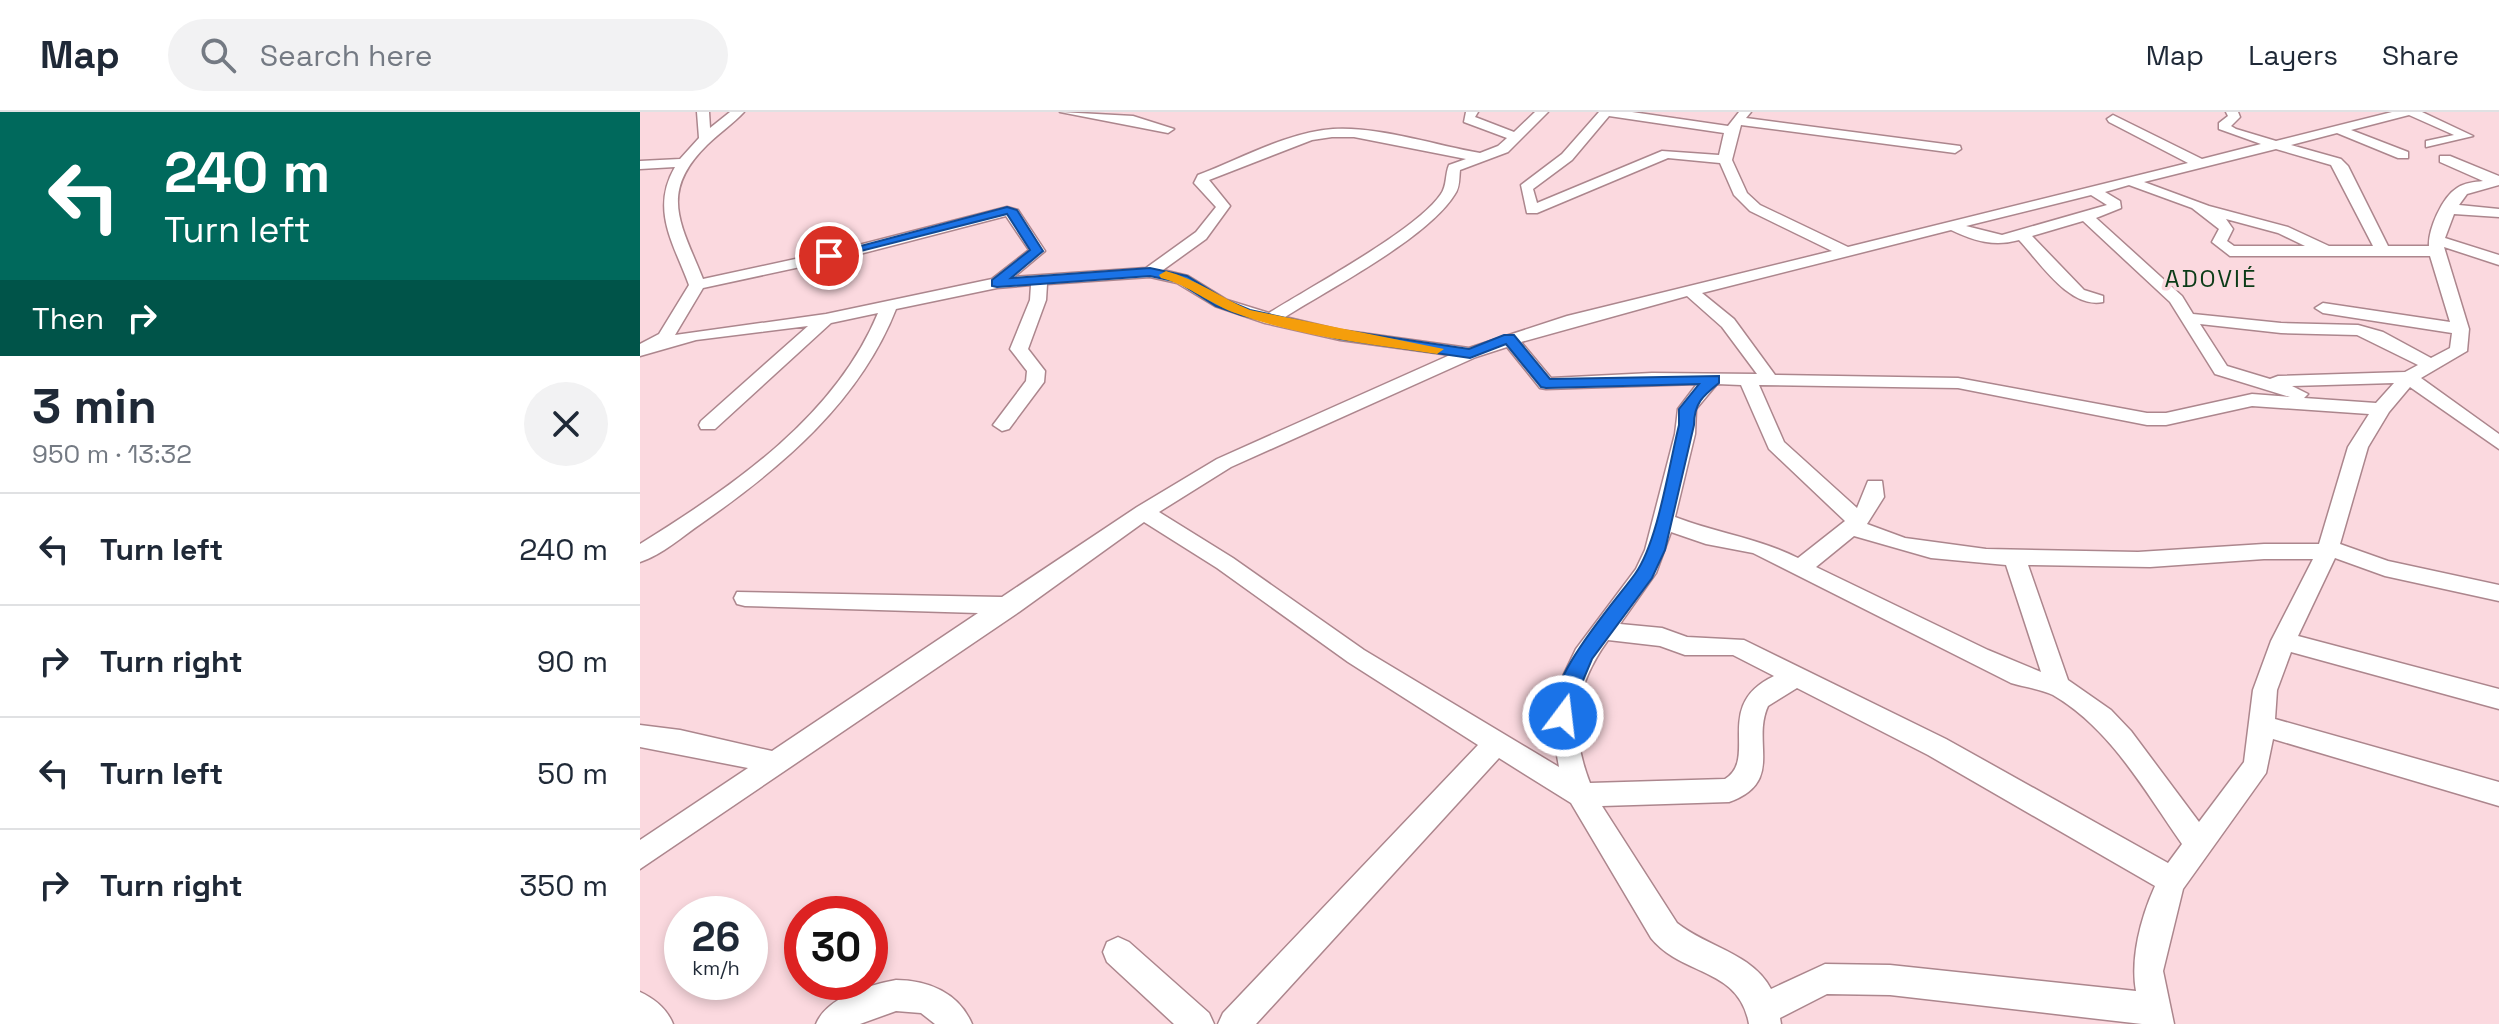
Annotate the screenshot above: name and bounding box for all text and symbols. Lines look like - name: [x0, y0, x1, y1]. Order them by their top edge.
- search box: [168, 19, 728, 91]
- text: Map: [40, 31, 120, 79]
- icon: search: [196, 33, 240, 77]
- text: Search here: [260, 36, 433, 75]
- text: Map: [2146, 37, 2204, 73]
- text: Layers: [2248, 37, 2338, 73]
- text: Share: [2382, 37, 2459, 73]
- text: 240 m: [164, 137, 330, 208]
- icon: left: [32, 144, 136, 248]
- text: Turn left: [164, 207, 311, 253]
- pin: [795, 222, 863, 290]
- icon: arrive: [807, 234, 851, 278]
- district label: ADOVIÉ: [2165, 263, 2257, 294]
- icon: right: [120, 296, 164, 340]
- text: Then: [32, 299, 104, 338]
- text: 3 min: [32, 376, 157, 437]
- button: close: [524, 382, 608, 466]
- text: 950 m · 13:32: [32, 437, 192, 471]
- icon: left: [32, 527, 76, 571]
- text: Turn left: [100, 530, 223, 569]
- text: 240 m: [519, 530, 608, 569]
- icon: right: [32, 639, 76, 683]
- text: Turn right: [100, 642, 243, 681]
- text: 90 m: [537, 642, 608, 681]
- position arrow: [1521, 674, 1605, 758]
- icon: left: [32, 751, 76, 795]
- text: Turn left: [100, 754, 223, 793]
- text: 50 m: [537, 754, 608, 793]
- icon: right: [32, 863, 76, 907]
- text: Turn right: [100, 866, 243, 905]
- text: 350 m: [519, 866, 608, 905]
- speed limit sign: 30: [784, 896, 888, 1000]
- text: 26: [692, 912, 740, 963]
- text: km/h: [692, 955, 740, 981]

